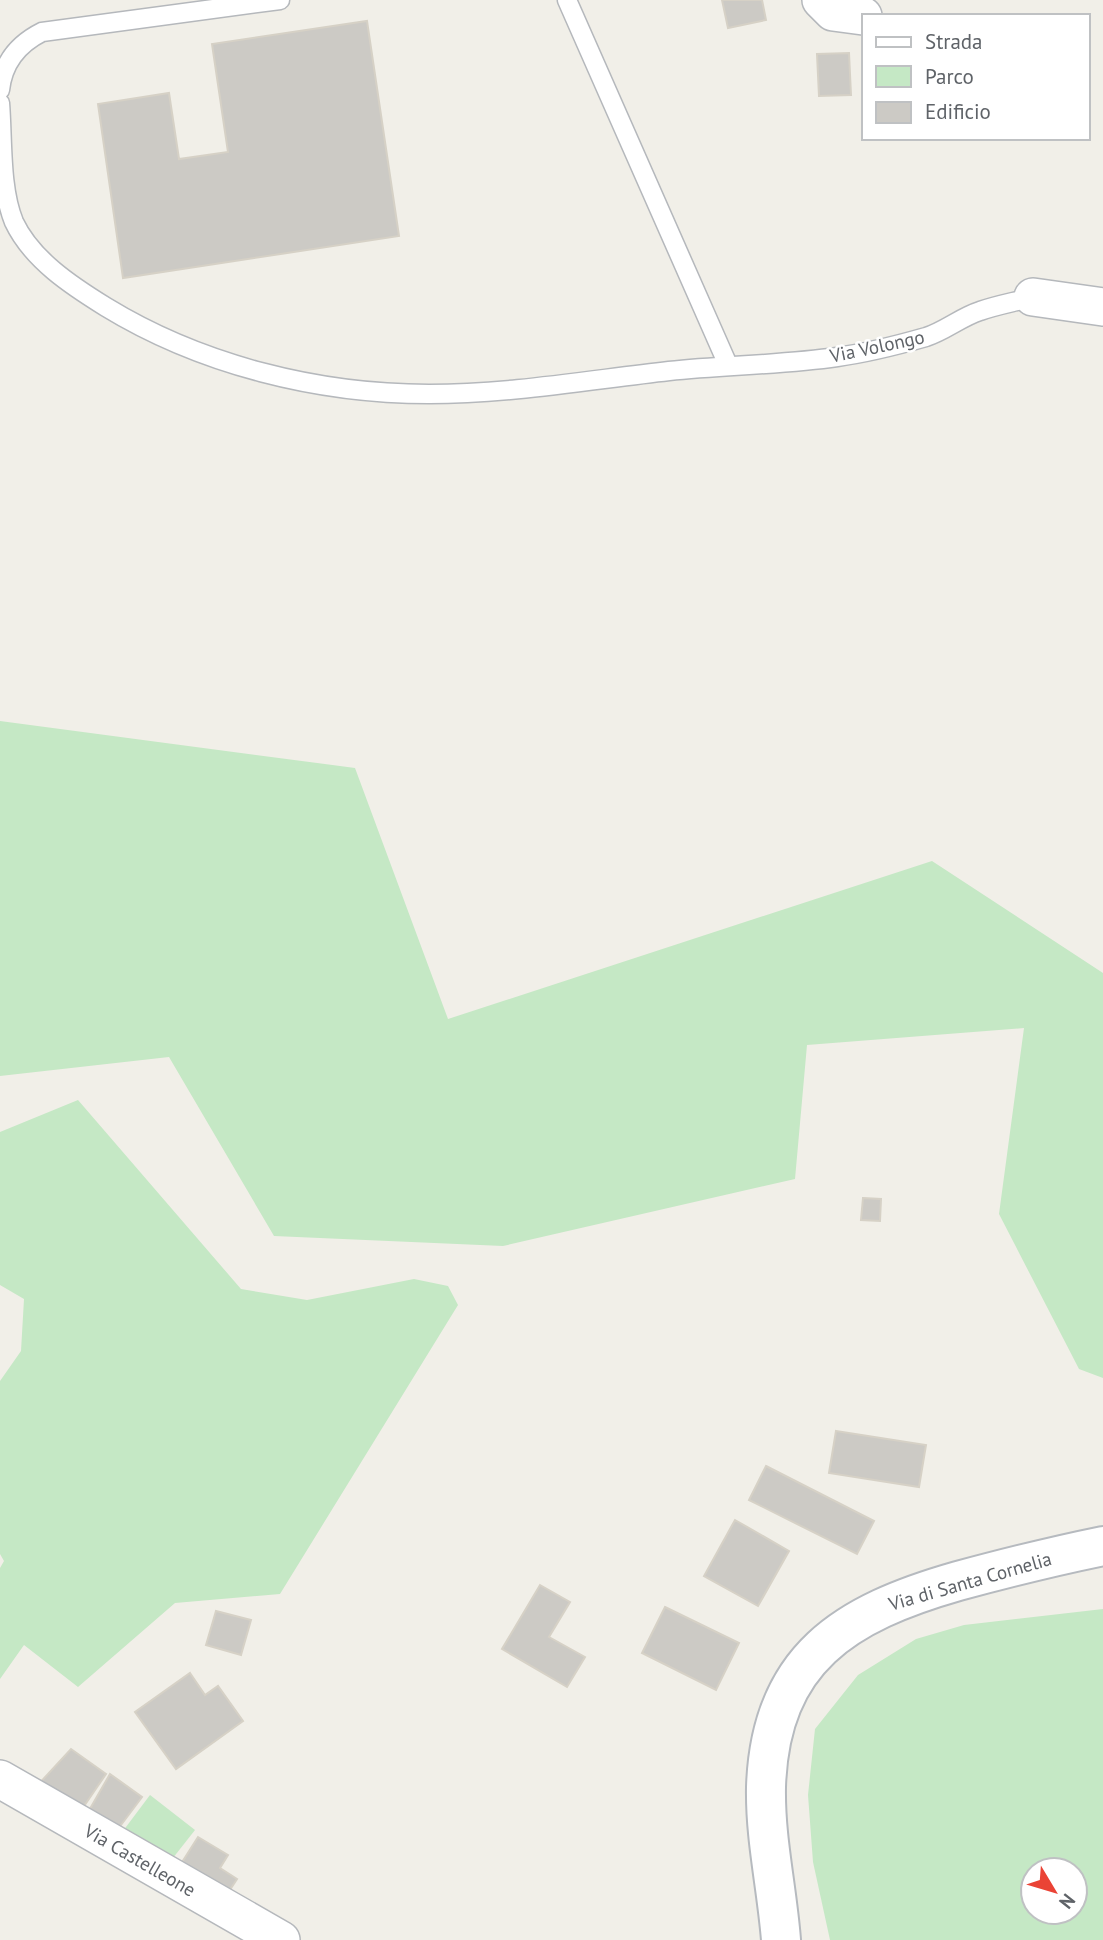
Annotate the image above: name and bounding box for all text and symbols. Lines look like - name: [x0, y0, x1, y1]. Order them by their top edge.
- legend: [862, 14, 1089, 140]
- text: Strada: [925, 28, 983, 55]
- text: Parco: [925, 63, 974, 90]
- text: Edificio: [925, 98, 991, 125]
- street label: Via Volongo: [826, 324, 927, 368]
- street label: Via di Santa Cornelia: [885, 1546, 1054, 1616]
- street label: Via Castelleone: [79, 1818, 200, 1902]
- north arrow: [1019, 1856, 1089, 1926]
- text: N: [1054, 1889, 1081, 1914]

